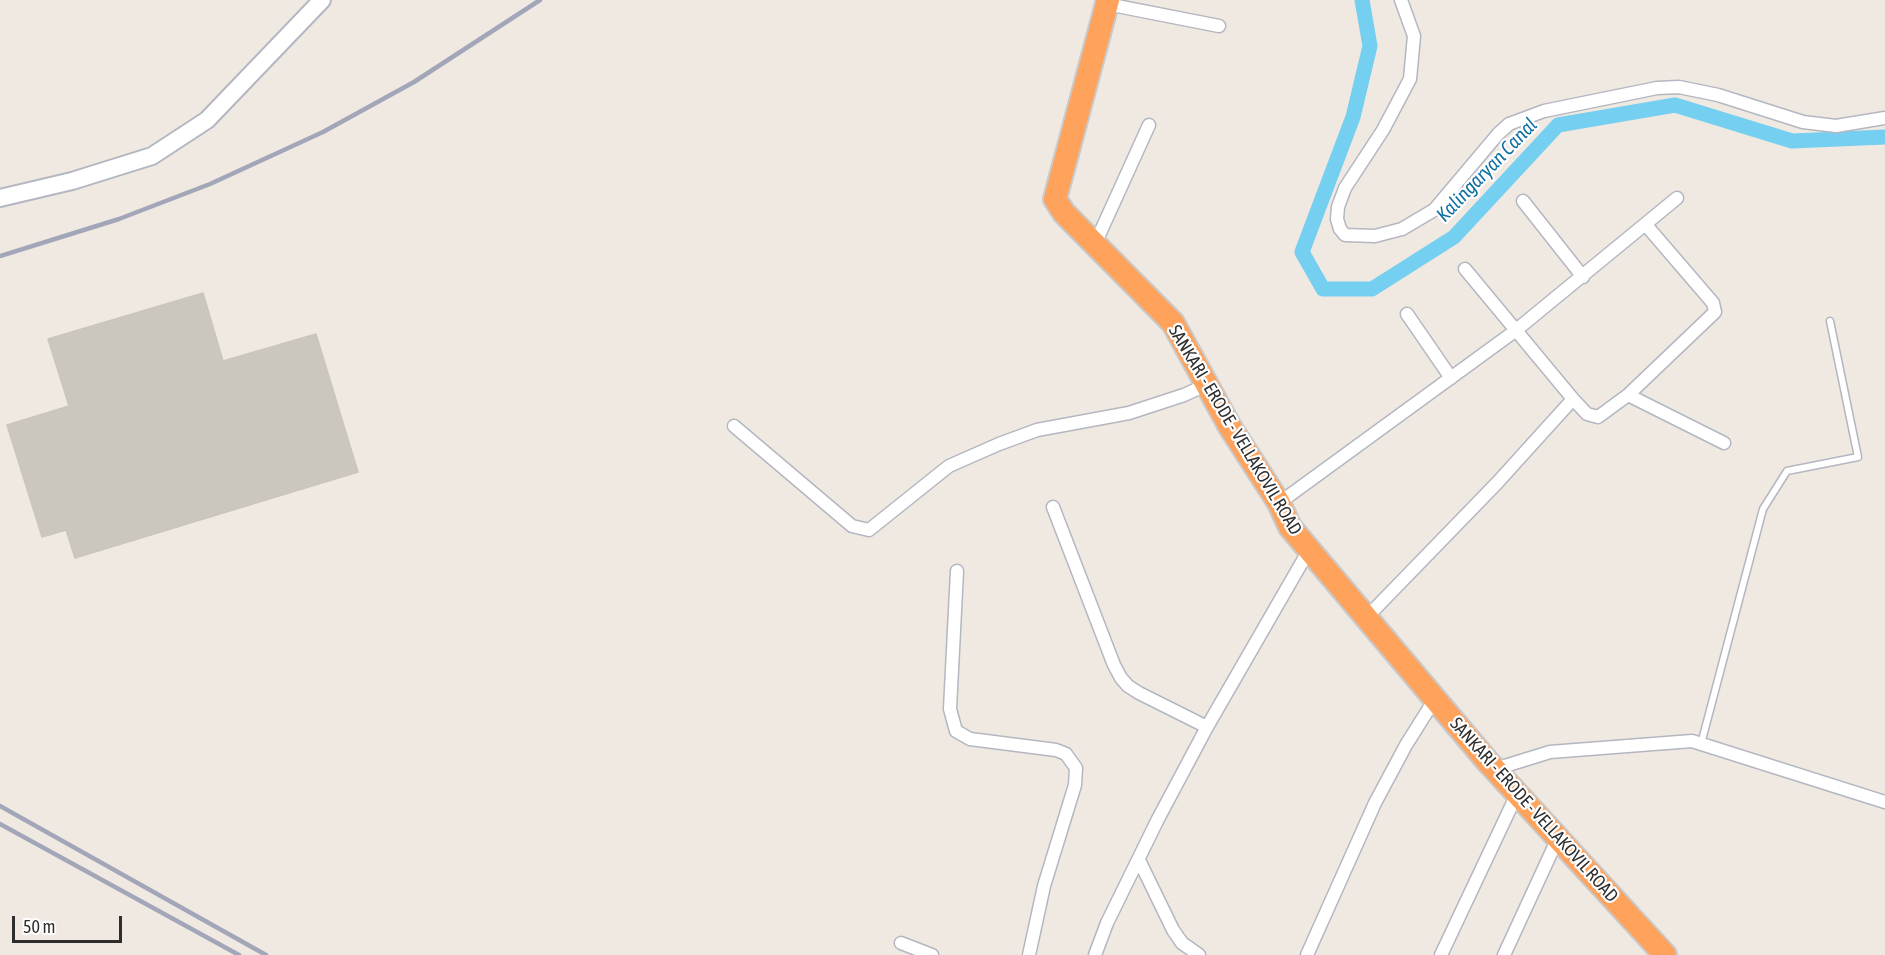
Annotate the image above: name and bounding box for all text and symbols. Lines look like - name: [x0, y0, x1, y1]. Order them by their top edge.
- water label: Kalingaryan Canal: [1432, 113, 1542, 227]
- street label: SANKARI - ERODE - VELLAKOVIL ROAD: [1164, 321, 1306, 539]
- street label: SANKARI - ERODE - VELLAKOVIL ROAD: [1445, 713, 1623, 907]
- scale bar: [15, 904, 124, 942]
- text: 50 m: [23, 916, 55, 937]

